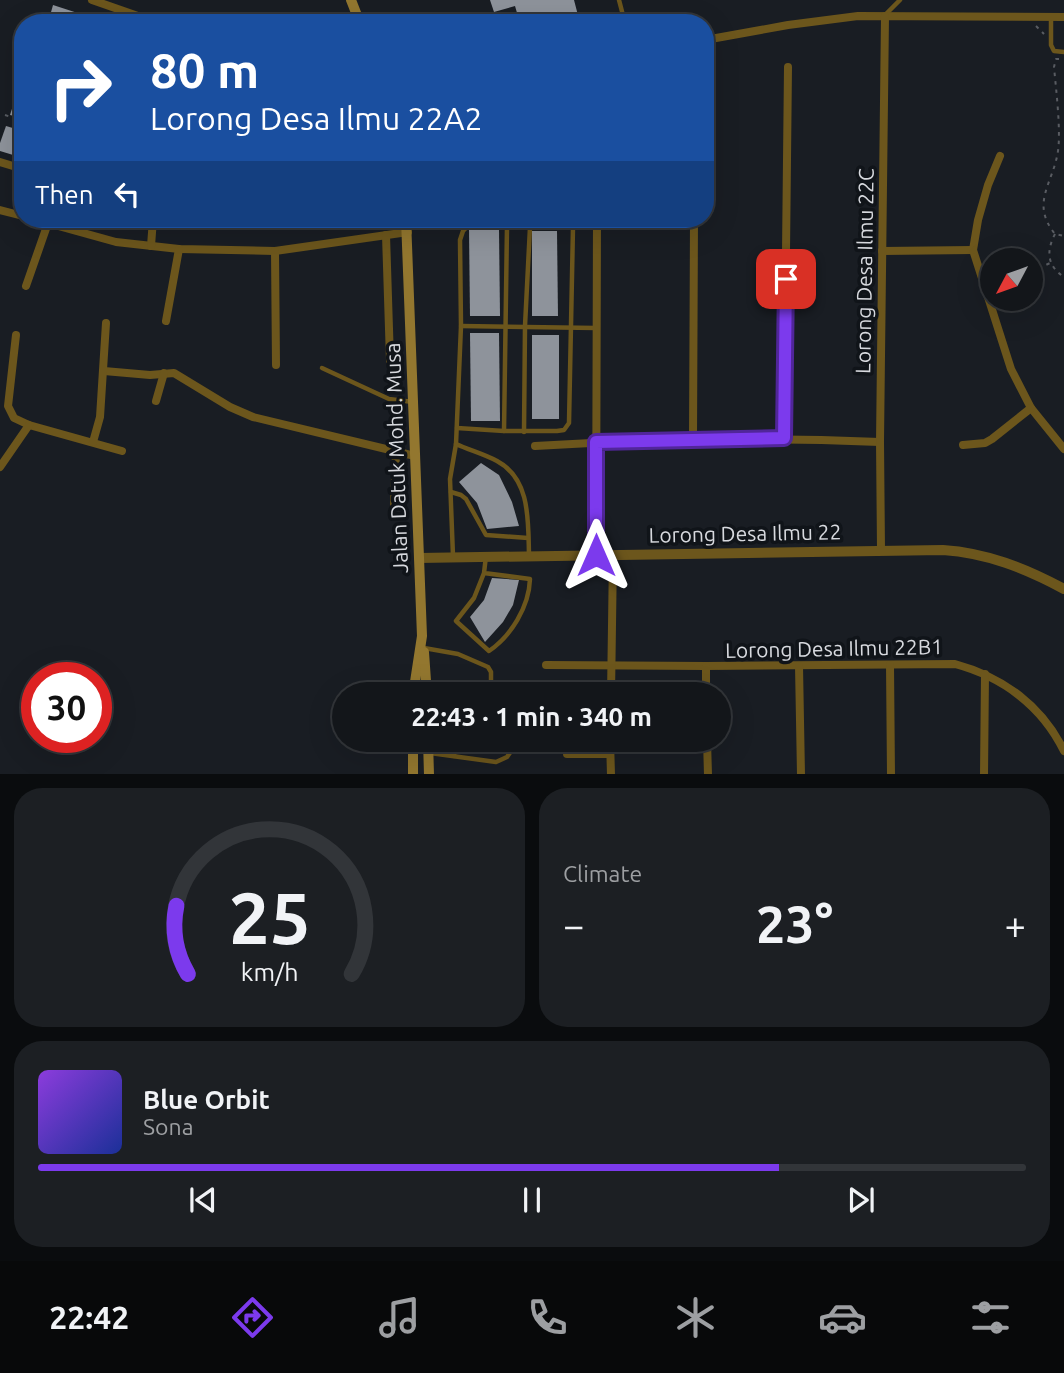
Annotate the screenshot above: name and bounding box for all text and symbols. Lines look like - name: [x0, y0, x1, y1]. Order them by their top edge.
- icon: right: [35, 42, 126, 133]
- text: 80 m: [150, 42, 259, 97]
- text: Lorong Desa Ilmu 22A2: [150, 100, 482, 136]
- street label: Lorong Desa Ilmu 22C: [850, 168, 878, 374]
- icon: left: [108, 175, 146, 213]
- text: Then: [35, 180, 94, 209]
- north arrow: [980, 248, 1043, 312]
- map controls: [980, 248, 1043, 311]
- pin: [756, 249, 816, 309]
- icon: arrive: [767, 260, 805, 298]
- street label: Jalan Datuk Mohd. Musa: [380, 342, 412, 574]
- position arrow: [559, 518, 633, 592]
- street label: Lorong Desa Ilmu 22: [648, 519, 842, 547]
- street label: Lorong Desa Ilmu 22B1: [725, 634, 943, 662]
- speed limit sign: 30: [21, 662, 112, 753]
- text: 22:43 · 1 min · 340 m: [411, 702, 652, 731]
- text: Climate: [563, 861, 642, 886]
- text: 25: [228, 876, 311, 958]
- text: 23°: [756, 895, 833, 953]
- text: −: [563, 904, 584, 946]
- text: +: [1005, 904, 1026, 946]
- text: km/h: [241, 957, 298, 985]
- text: Blue Orbit: [143, 1085, 270, 1114]
- text: Sona: [143, 1114, 193, 1139]
- icon: previous: [184, 1181, 222, 1219]
- icon: pause: [513, 1181, 551, 1219]
- icon: next: [842, 1181, 880, 1219]
- icon: directions: [228, 1293, 277, 1342]
- icon: music: [375, 1293, 424, 1342]
- icon: phone: [523, 1293, 572, 1342]
- icon: climate: [671, 1293, 720, 1342]
- icon: car: [818, 1293, 867, 1342]
- icon: filters: [966, 1293, 1015, 1342]
- text: 22:42: [49, 1299, 129, 1335]

